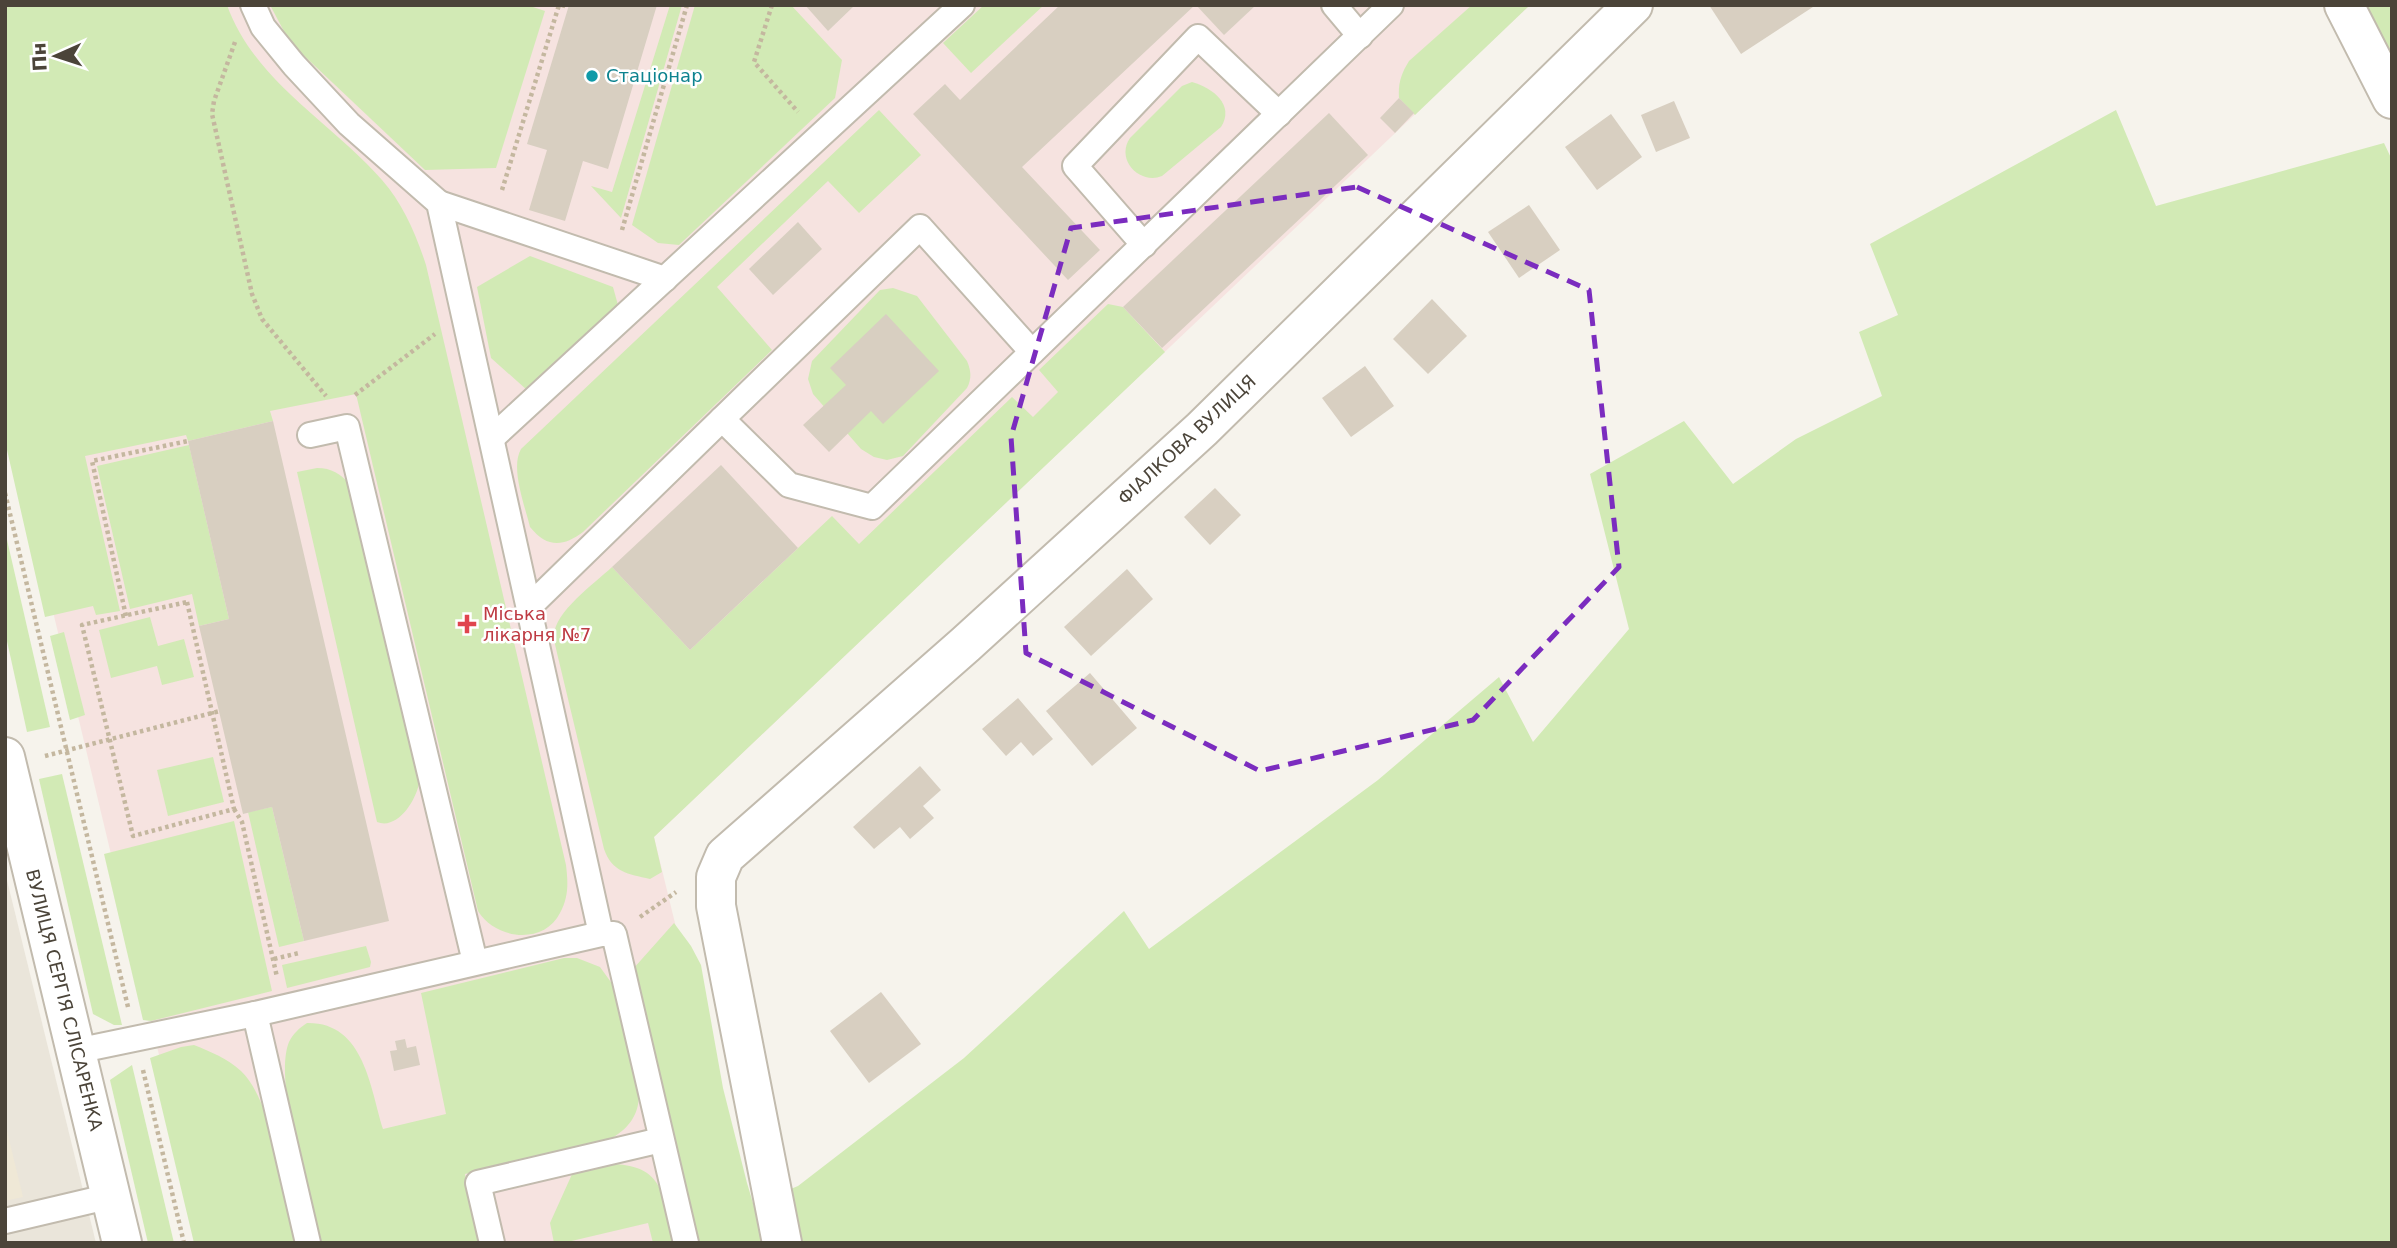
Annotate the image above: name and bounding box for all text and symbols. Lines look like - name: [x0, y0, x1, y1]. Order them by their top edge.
- north arrow: [21, 21, 91, 91]
- text: Пн: [27, 42, 51, 72]
- place label: Стаціонар: [606, 65, 703, 86]
- marker: Стаціонар: [584, 68, 600, 84]
- street label: ФІАЛКОВА ВУЛИЦЯ: [1113, 370, 1260, 509]
- place label: Міська лікарня №7: [483, 603, 591, 645]
- marker: Міська лікарня №7: [457, 614, 477, 634]
- street label: ВУЛИЦЯ СЕРГІЯ СЛІСАРЕНКА: [22, 867, 107, 1134]

